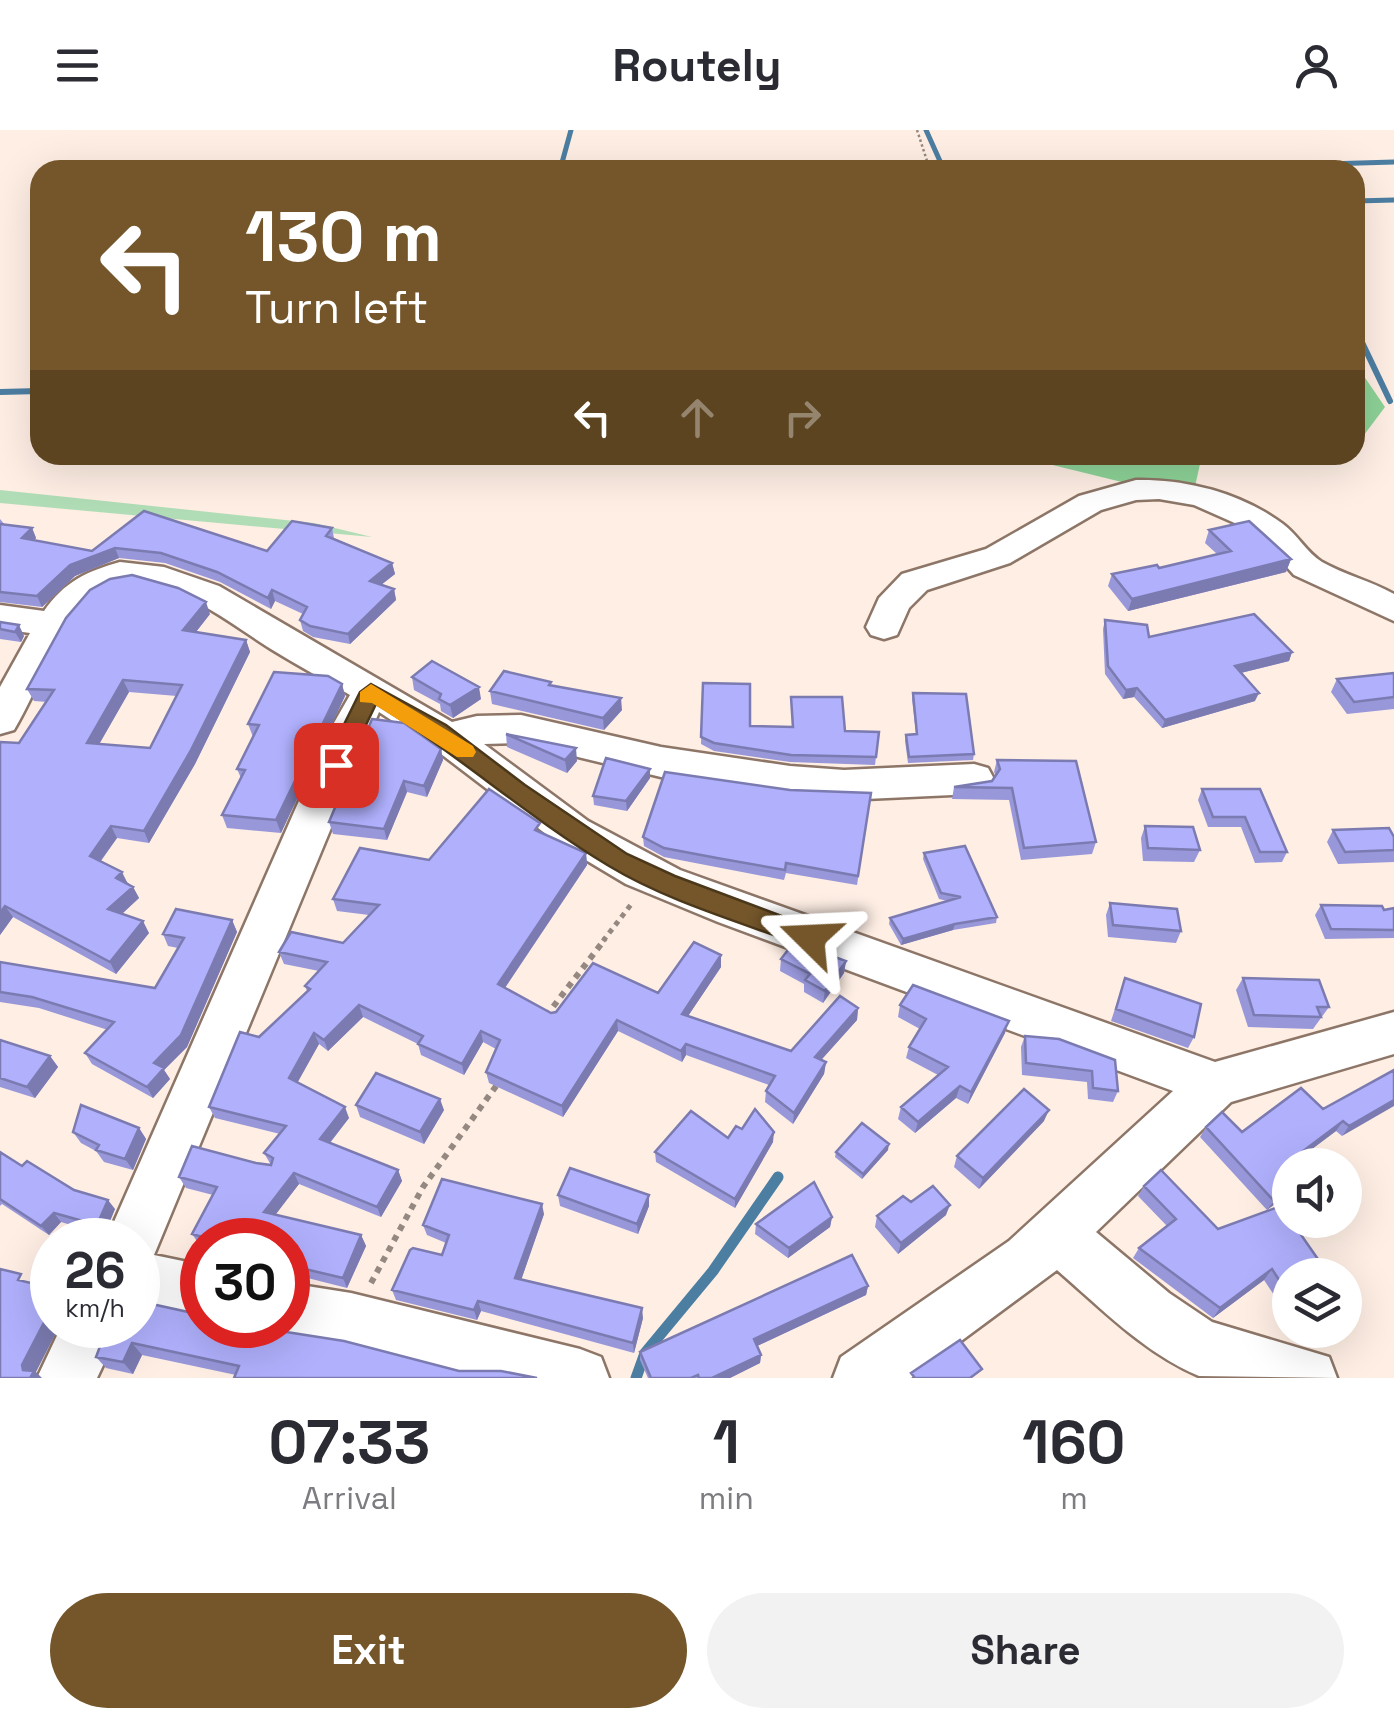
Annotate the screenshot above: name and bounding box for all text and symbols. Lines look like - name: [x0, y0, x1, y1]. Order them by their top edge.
- text: Routely: [612, 37, 782, 94]
- icon: menu: [50, 38, 105, 93]
- icon: person: [1289, 38, 1344, 93]
- text: 130 m: [245, 192, 442, 281]
- icon: left: [80, 200, 210, 330]
- text: Turn left: [245, 279, 428, 336]
- icon: left: [565, 390, 620, 445]
- icon: ahead: [670, 390, 725, 445]
- icon: right: [775, 390, 830, 445]
- pin: [294, 723, 379, 808]
- icon: arrive: [309, 738, 364, 793]
- position arrow: [758, 886, 862, 990]
- map controls: [1272, 1148, 1362, 1348]
- button: sound: [1272, 1148, 1362, 1238]
- speed limit sign: 30: [180, 1218, 310, 1348]
- text: 26: [65, 1239, 125, 1303]
- button: layers: [1272, 1258, 1362, 1348]
- text: km/h: [65, 1292, 125, 1324]
- text: 07:33: [269, 1404, 430, 1481]
- text: 1: [713, 1404, 740, 1481]
- text: 160: [1022, 1404, 1125, 1481]
- text: Arrival: [302, 1478, 397, 1518]
- text: min: [699, 1478, 754, 1518]
- text: m: [1060, 1478, 1088, 1518]
- button: Exit: [50, 1593, 687, 1708]
- button: Share: [707, 1593, 1344, 1708]

